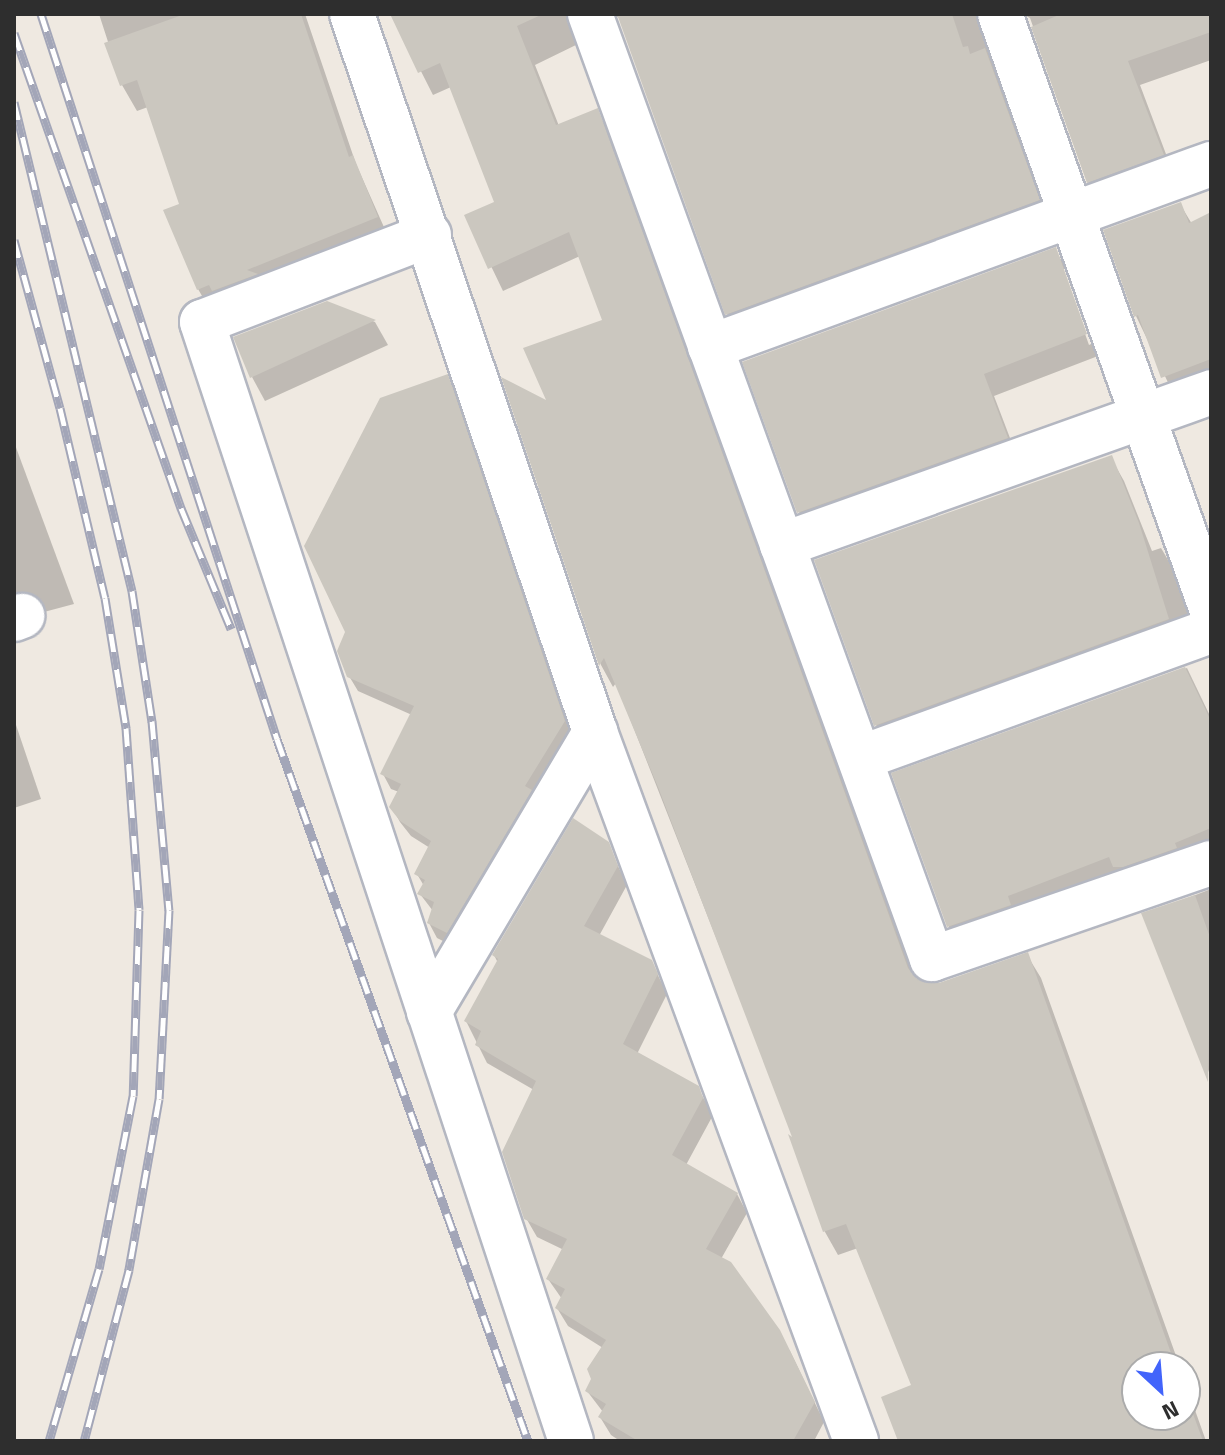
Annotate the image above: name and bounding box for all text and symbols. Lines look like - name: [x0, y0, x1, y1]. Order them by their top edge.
- north arrow: [1121, 1351, 1201, 1431]
- text: N: [1156, 1392, 1185, 1429]

